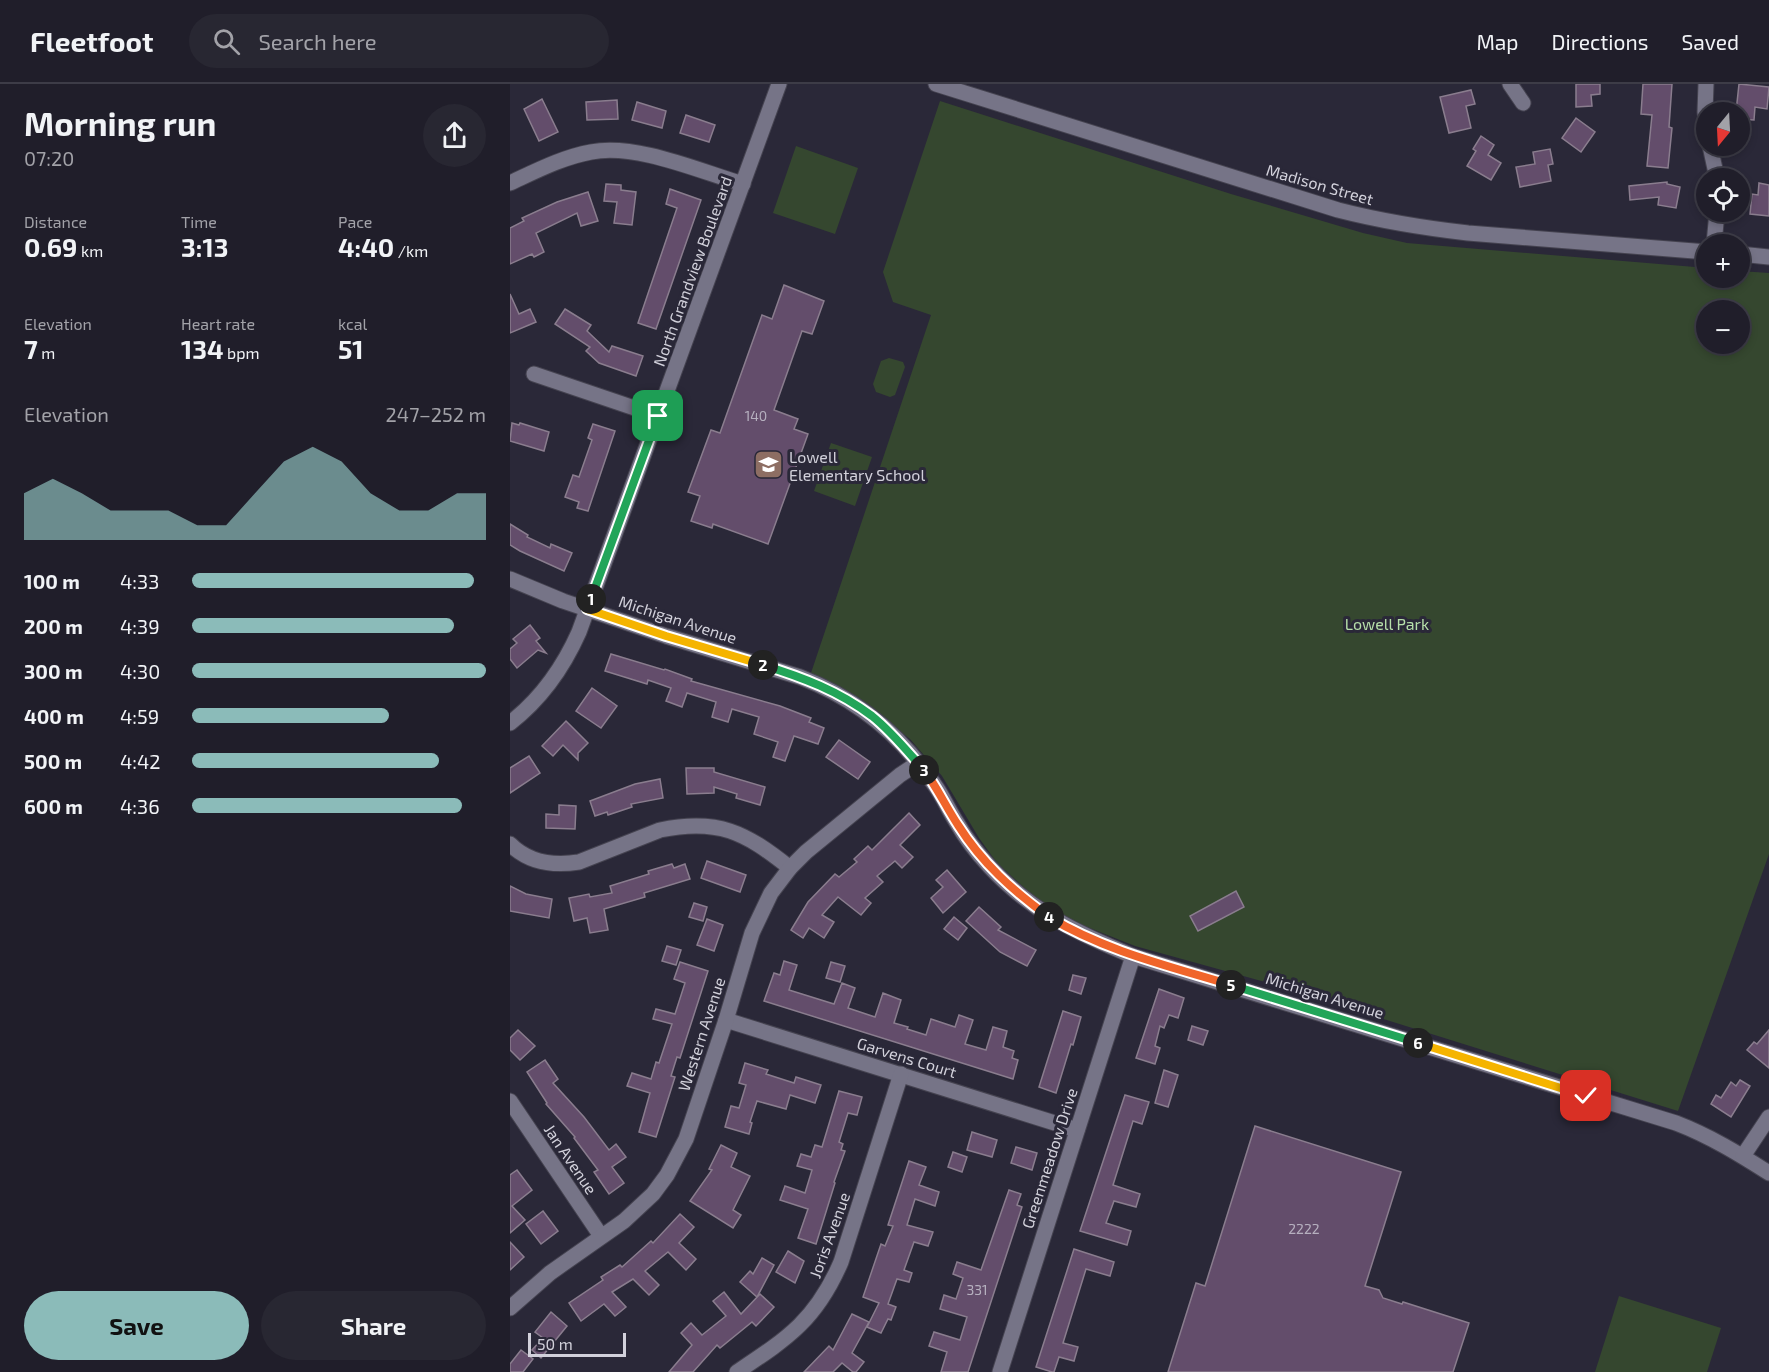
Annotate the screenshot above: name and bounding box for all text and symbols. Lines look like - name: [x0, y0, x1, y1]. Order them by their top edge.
- search box: [189, 14, 609, 68]
- text: Fleetfoot: [30, 24, 153, 58]
- icon: search: [210, 25, 243, 58]
- text: Search here: [258, 28, 377, 54]
- text: Map: [1476, 29, 1519, 54]
- text: Directions: [1552, 29, 1648, 54]
- text: Saved: [1681, 29, 1739, 54]
- north arrow: [1696, 102, 1750, 156]
- map controls: [1696, 102, 1750, 354]
- text: Morning run: [24, 103, 216, 143]
- button: share: [423, 104, 486, 167]
- text: 07:20: [24, 146, 74, 170]
- street label: Madison Street: [1264, 160, 1376, 208]
- button: locate: [1696, 168, 1750, 222]
- street label: North Grandview Boulevard: [649, 173, 735, 369]
- text: Distance: [24, 212, 87, 231]
- text: Time: [181, 212, 217, 231]
- text: Pace: [338, 212, 372, 231]
- text: 0.69: [24, 231, 77, 262]
- text: 3:13: [181, 231, 228, 262]
- text: 4:40: [338, 231, 394, 262]
- button: +: [1696, 234, 1750, 288]
- text: km: [77, 241, 103, 260]
- text: /km: [394, 241, 428, 260]
- button: −: [1696, 300, 1750, 354]
- text: Elevation: [24, 314, 92, 333]
- text: Heart rate: [181, 314, 255, 333]
- text: kcal: [338, 314, 367, 333]
- text: 7: [24, 333, 38, 364]
- text: 134: [181, 333, 224, 364]
- text: 51: [338, 333, 364, 364]
- text: m: [38, 343, 55, 362]
- text: bpm: [224, 343, 260, 362]
- pin: [632, 390, 683, 441]
- icon: arrive: [641, 399, 674, 432]
- text: Elevation: [24, 402, 109, 426]
- text: 247–252 m: [386, 402, 486, 426]
- house number: 140: [745, 407, 767, 424]
- place label: Lowell Elementary School: [789, 447, 925, 484]
- school or university icon: Lowell Elementary School: [752, 449, 784, 481]
- text: 100 m: [24, 569, 80, 593]
- text: 4:33: [120, 569, 159, 593]
- pin: 1: [576, 584, 606, 614]
- text: 1: [588, 589, 594, 608]
- street label: Michigan Avenue: [617, 591, 739, 647]
- text: 200 m: [24, 614, 83, 638]
- text: 4:39: [120, 614, 160, 638]
- park label: Lowell Park: [1345, 614, 1429, 633]
- pin: 2: [748, 650, 778, 680]
- text: 2: [758, 655, 768, 674]
- text: 300 m: [24, 659, 83, 683]
- text: 4:30: [120, 659, 160, 683]
- text: 400 m: [24, 704, 84, 728]
- text: 4:59: [120, 704, 159, 728]
- text: 500 m: [24, 749, 82, 773]
- text: 4:42: [120, 749, 161, 773]
- pin: 3: [909, 755, 939, 785]
- text: 3: [919, 760, 929, 779]
- text: 600 m: [24, 794, 83, 818]
- text: 4:36: [120, 794, 160, 818]
- pin: 4: [1034, 902, 1064, 932]
- text: 4: [1044, 907, 1054, 926]
- street label: Michigan Avenue: [1263, 968, 1387, 1022]
- pin: 5: [1216, 970, 1246, 1000]
- street label: Western Avenue: [674, 975, 728, 1093]
- text: 5: [1227, 975, 1235, 994]
- pin: 6: [1403, 1028, 1433, 1058]
- street label: Garvens Court: [855, 1033, 959, 1081]
- text: 6: [1413, 1033, 1423, 1052]
- pin: [1560, 1070, 1611, 1121]
- icon: check: [1569, 1079, 1602, 1112]
- street label: Greenmeadow Drive: [1017, 1085, 1081, 1231]
- street label: Jan Avenue: [541, 1120, 601, 1198]
- street label: Joris Avenue: [805, 1190, 853, 1280]
- house number: 2222: [1288, 1220, 1320, 1237]
- house number: 331: [966, 1281, 988, 1298]
- button: Save: [24, 1291, 249, 1360]
- button: Share: [261, 1291, 486, 1360]
- scale bar: [528, 1330, 626, 1358]
- text: 50 m: [537, 1334, 573, 1353]

